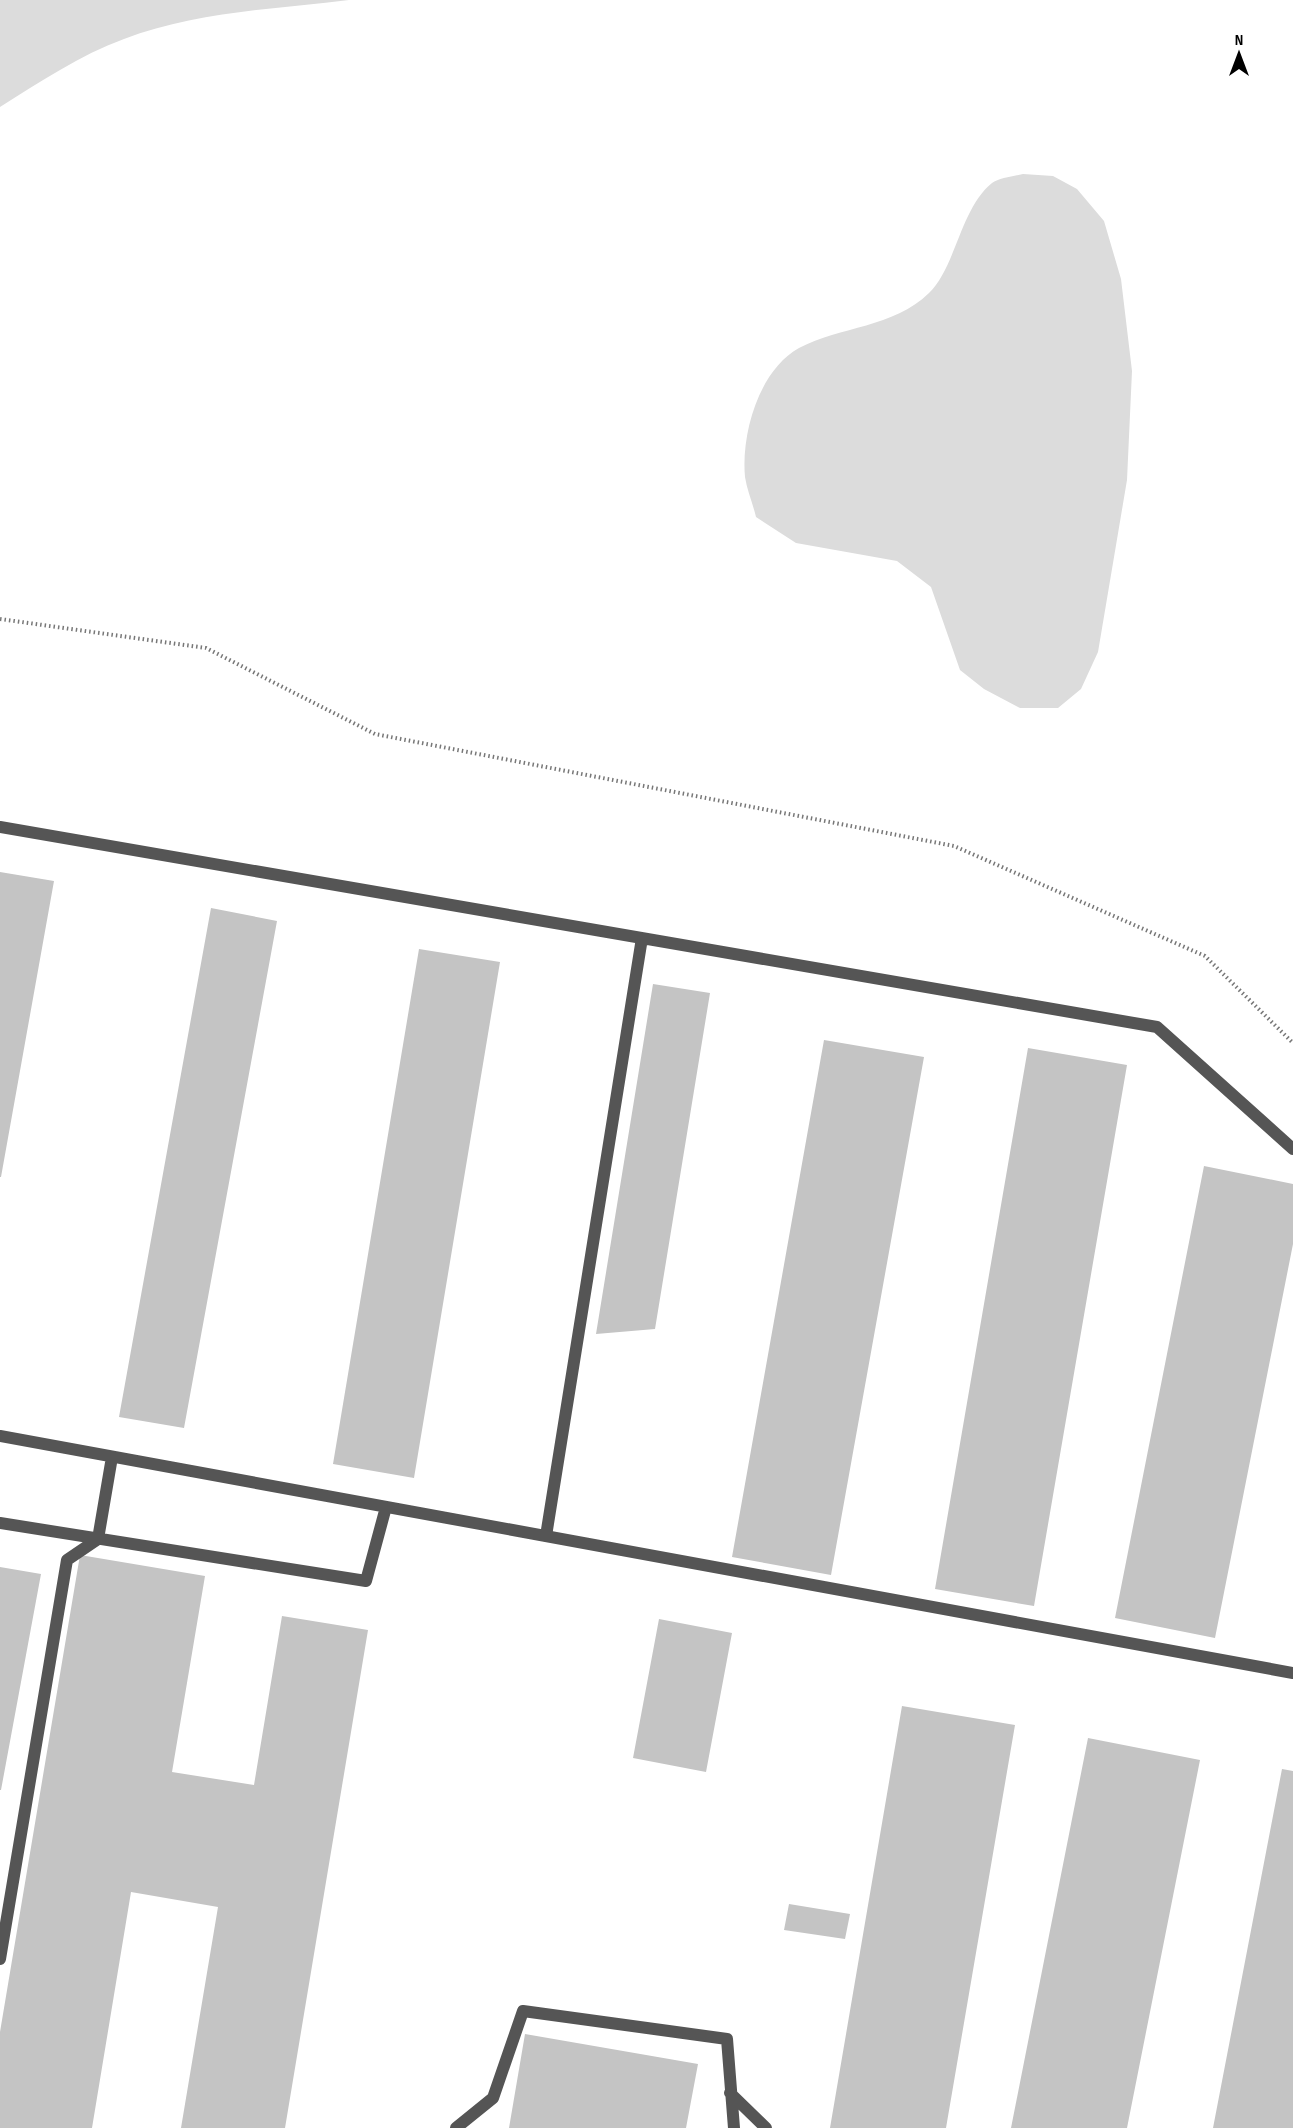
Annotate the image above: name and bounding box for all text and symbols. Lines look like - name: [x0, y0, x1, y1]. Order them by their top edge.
- north arrow: [1209, 24, 1269, 84]
- text: N: [1235, 31, 1243, 50]

